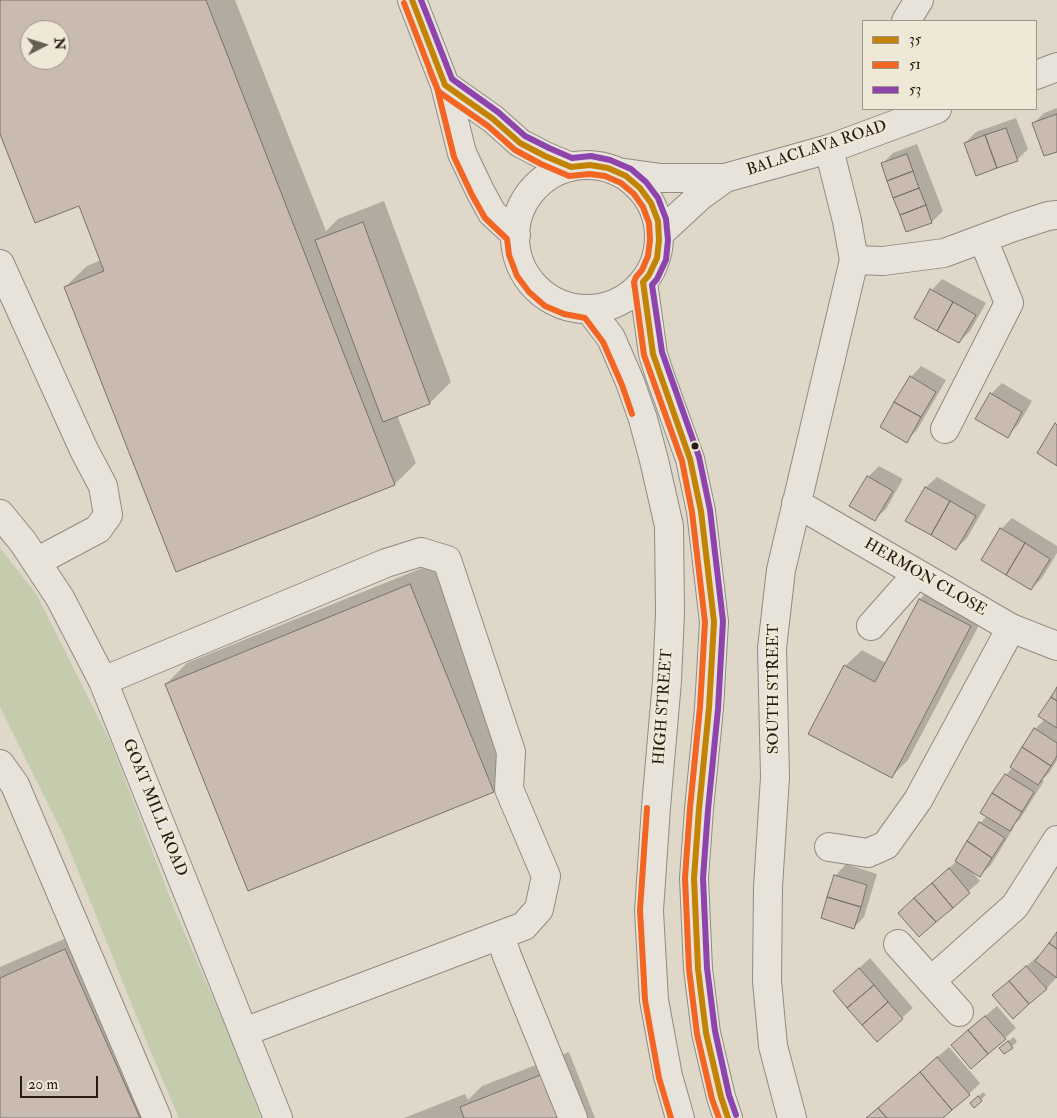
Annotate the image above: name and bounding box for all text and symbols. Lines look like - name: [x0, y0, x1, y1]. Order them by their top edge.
- north arrow: [20, 20, 70, 70]
- legend: [862, 20, 1037, 110]
- text: 35: [909, 30, 921, 49]
- text: N: [50, 37, 68, 51]
- text: 51: [909, 55, 921, 74]
- text: 53: [909, 80, 921, 99]
- street label: BALACLAVA ROAD: [744, 117, 890, 181]
- unlabelled marker: [690, 441, 700, 451]
- street label: HERMON CLOSE: [860, 535, 990, 621]
- street label: SOUTH STREET: [765, 624, 785, 754]
- street label: HIGH STREET: [650, 648, 678, 766]
- street label: GOAT MILL ROAD: [118, 736, 190, 880]
- scale bar: [22, 1066, 100, 1098]
- text: 20 m: [28, 1075, 58, 1094]

